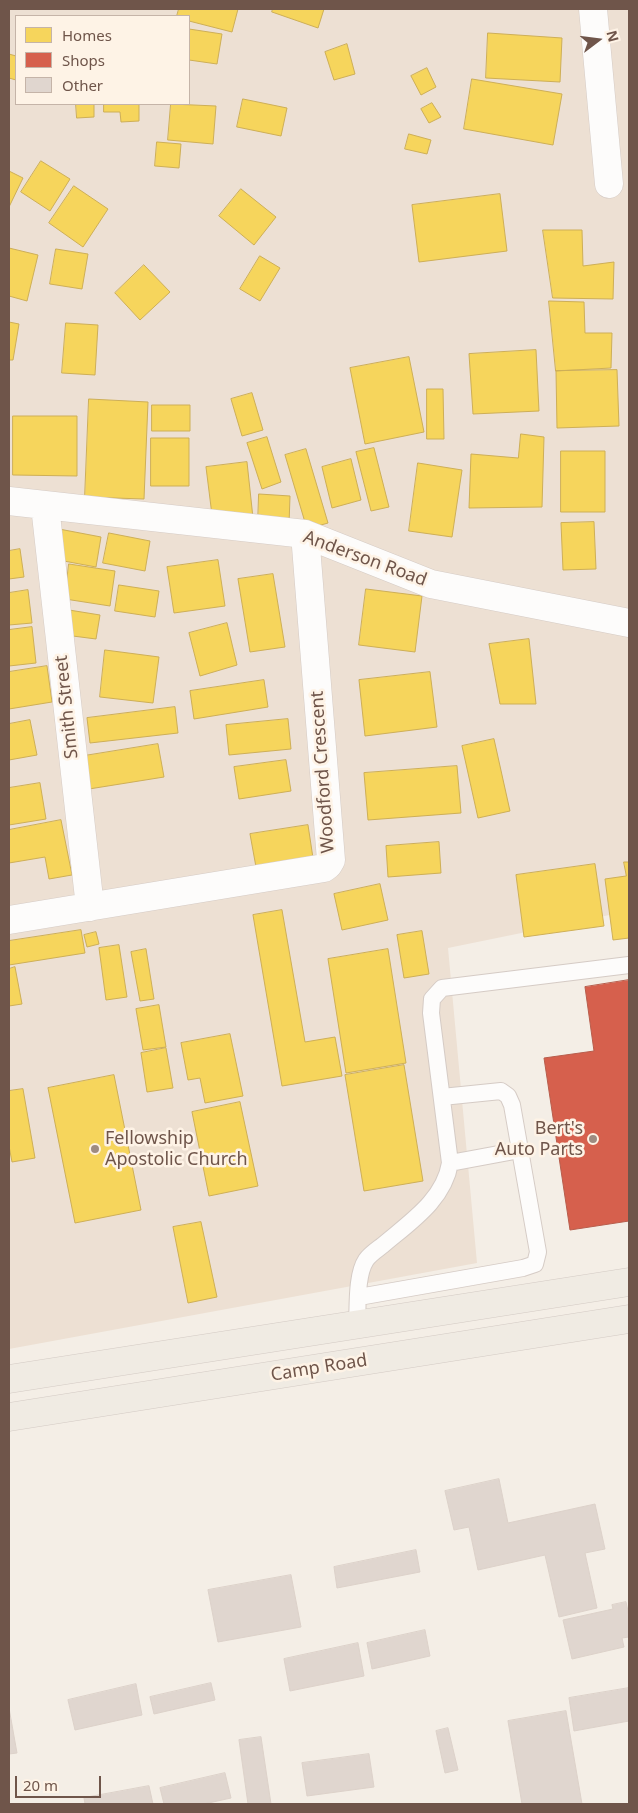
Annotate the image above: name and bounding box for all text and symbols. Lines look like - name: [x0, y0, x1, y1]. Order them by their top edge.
- legend: [15, 15, 190, 105]
- north arrow: [573, 15, 623, 65]
- text: Homes: [62, 25, 112, 45]
- text: N: [602, 28, 624, 44]
- text: Shops: [62, 50, 105, 70]
- text: Other: [62, 75, 103, 95]
- street label: Anderson Road: [300, 527, 430, 591]
- street label: Smith Street: [51, 654, 83, 760]
- street label: Woodford Crescent: [307, 690, 339, 854]
- place label: Bert's Auto Parts: [495, 1118, 583, 1160]
- place label: Fellowship Apostolic Church: [105, 1128, 248, 1170]
- marker: Bert's Auto Parts: [587, 1133, 599, 1145]
- marker: Fellowship Apostolic Church: [89, 1143, 101, 1155]
- street label: Camp Road: [269, 1350, 369, 1386]
- scale bar: [18, 1766, 104, 1798]
- text: 20 m: [23, 1775, 58, 1795]

